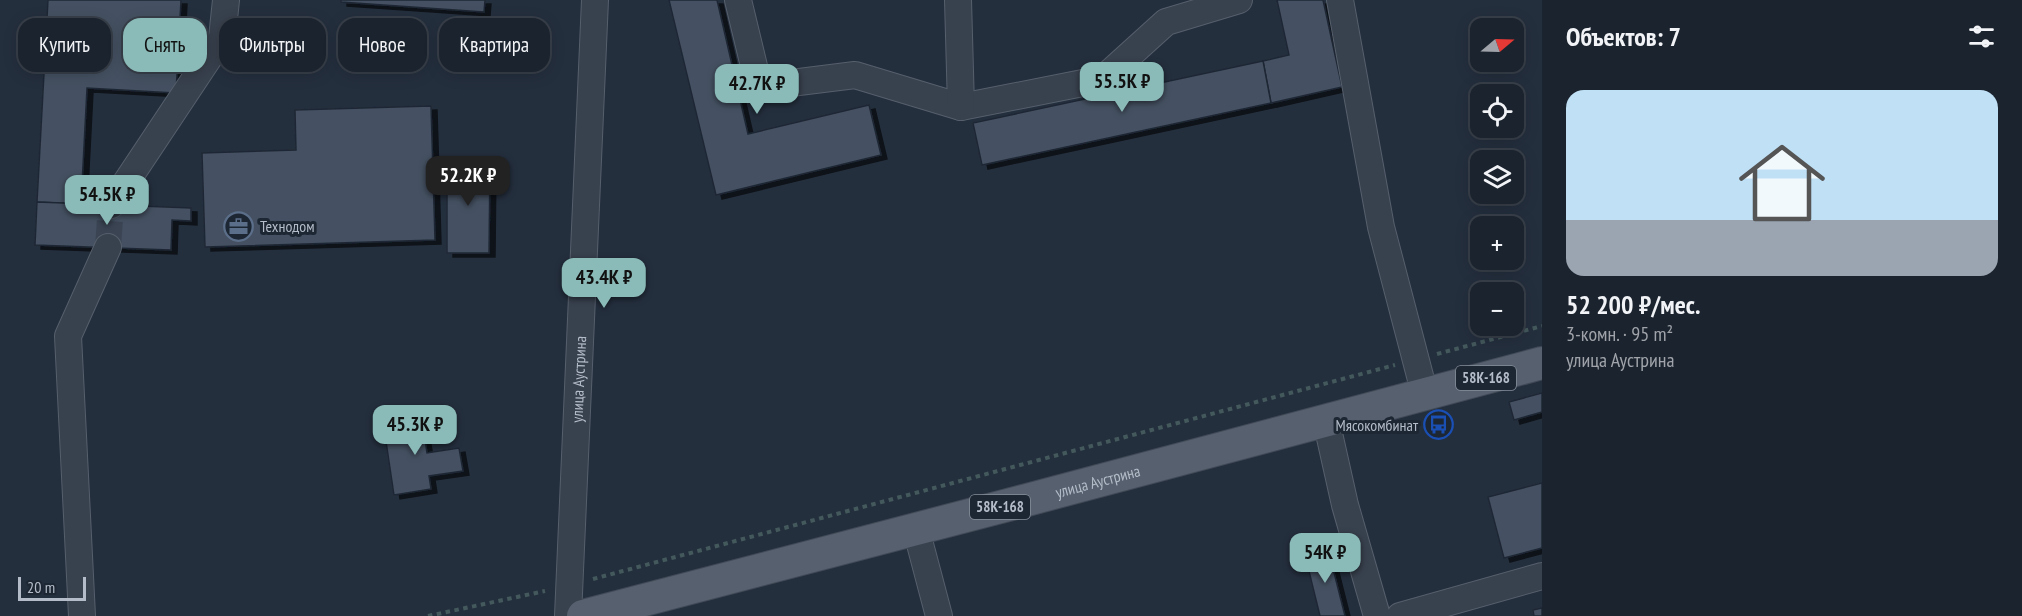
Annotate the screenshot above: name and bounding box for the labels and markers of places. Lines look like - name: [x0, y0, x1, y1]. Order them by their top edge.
- pin: 55.5K ₽: [1067, 62, 1177, 113]
- pin: 42.7K ₽: [702, 64, 812, 115]
- pin: 52.2K ₽: [413, 156, 523, 207]
- pin: 54.5K ₽: [52, 175, 162, 226]
- office icon: Технодом: [223, 210, 255, 242]
- place label: Технодом: [260, 216, 315, 236]
- pin: 43.4K ₽: [549, 258, 659, 309]
- pin: 45.3K ₽: [360, 405, 470, 456]
- bus stop icon: Мясокомбинат: [1423, 409, 1455, 441]
- place label: Мясокомбинат: [1336, 415, 1419, 435]
- pin: 54K ₽: [1283, 533, 1367, 584]

